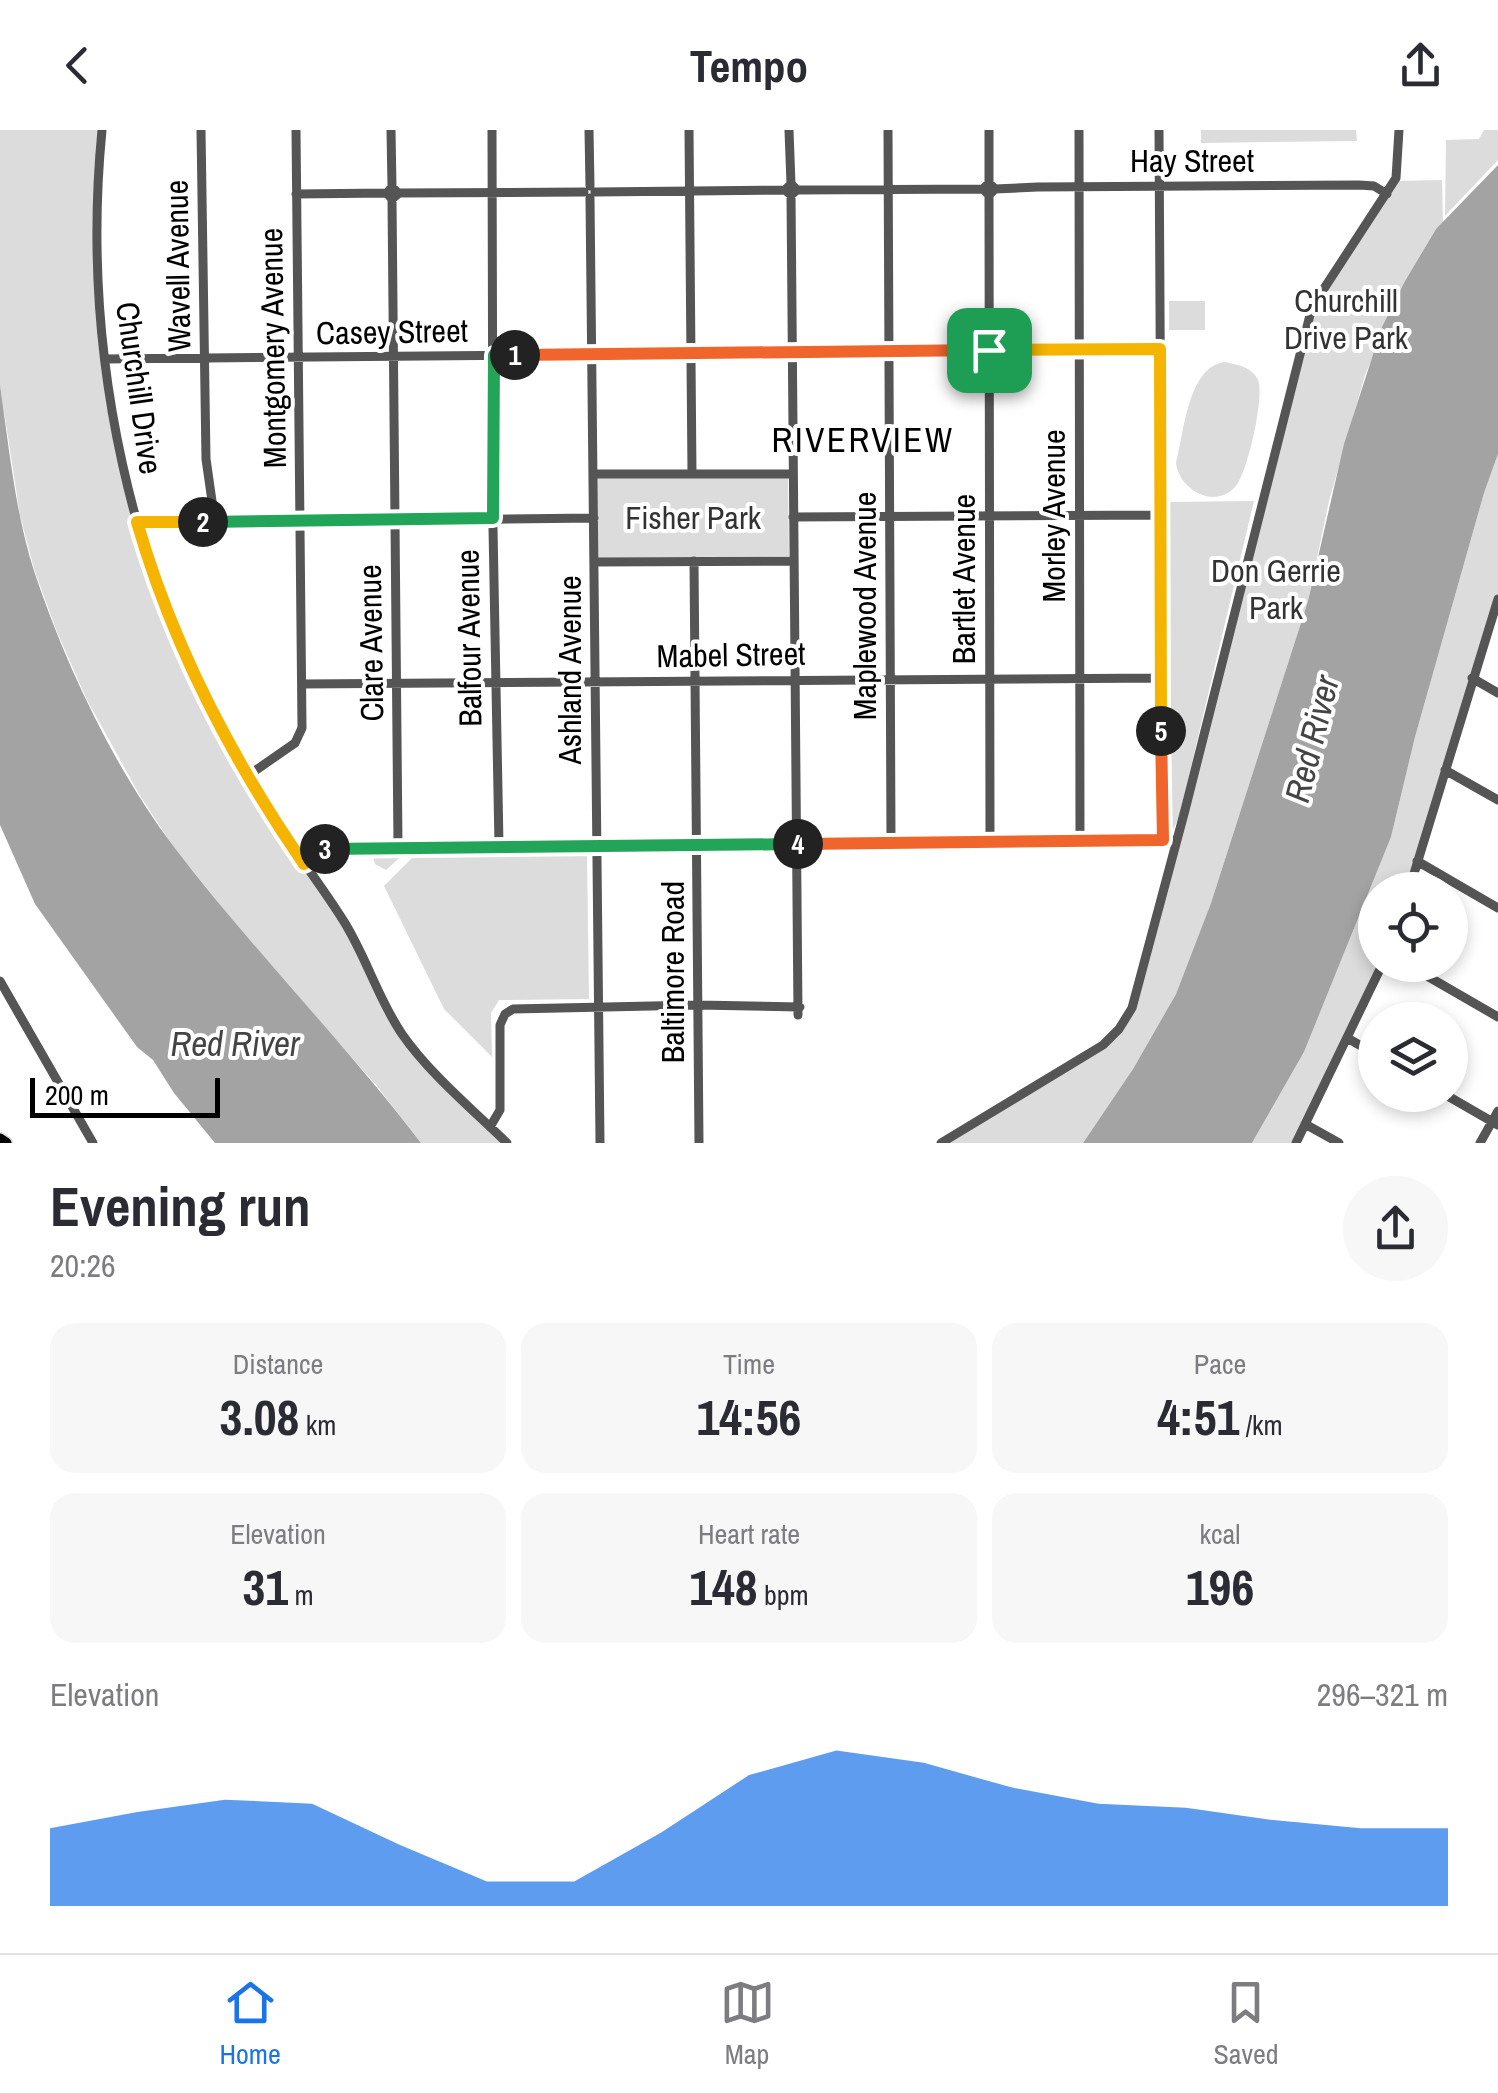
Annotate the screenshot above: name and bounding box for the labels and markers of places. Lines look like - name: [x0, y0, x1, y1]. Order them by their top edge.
- pin: [947, 308, 1032, 393]
- pin: 1: [490, 330, 540, 380]
- pin: 2: [178, 497, 228, 547]
- pin: 5: [1136, 706, 1186, 756]
- pin: 4: [773, 819, 823, 869]
- pin: 3: [300, 824, 350, 874]

